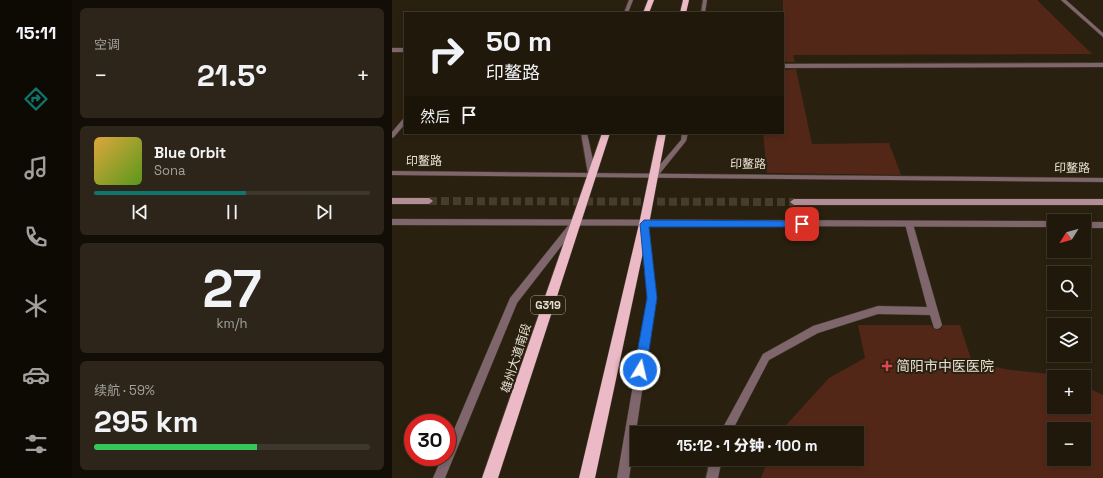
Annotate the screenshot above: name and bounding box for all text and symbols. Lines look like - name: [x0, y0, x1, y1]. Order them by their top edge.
- text: 15:11: [16, 21, 56, 44]
- text: 50 m: [486, 23, 552, 59]
- icon: right: [420, 28, 472, 80]
- text: 空调: [94, 36, 120, 53]
- text: 21.5°: [197, 56, 267, 95]
- text: −: [94, 61, 108, 89]
- text: +: [356, 61, 370, 89]
- text: 印鳌路: [486, 61, 540, 84]
- icon: directions: [22, 85, 50, 113]
- icon: arrive: [458, 104, 480, 126]
- text: 然后: [420, 107, 450, 126]
- text: Blue Orbit: [154, 143, 226, 162]
- street label: 印鳌路: [406, 153, 442, 169]
- icon: music: [22, 154, 50, 182]
- street label: 印鳌路: [730, 156, 766, 172]
- street label: 印鳌路: [1054, 160, 1090, 176]
- text: Sona: [154, 162, 185, 179]
- icon: previous: [129, 201, 151, 223]
- icon: pause: [221, 201, 243, 223]
- icon: next: [313, 201, 335, 223]
- pin: [785, 207, 819, 241]
- icon: arrive: [791, 213, 813, 235]
- north arrow: [1047, 214, 1091, 258]
- map controls: [1047, 214, 1091, 466]
- icon: phone: [22, 223, 50, 251]
- text: 27: [202, 256, 262, 322]
- button: search: [1047, 266, 1091, 310]
- icon: climate: [22, 292, 50, 320]
- road number: G319: [531, 296, 565, 314]
- text: km/h: [217, 315, 247, 332]
- button: layers: [1047, 318, 1091, 362]
- street label: 雄州大道南段: [497, 321, 535, 395]
- position arrow: [619, 349, 661, 391]
- place label: 简阳市中医医院: [896, 357, 994, 375]
- marker: 简阳市中医医院: [881, 360, 893, 372]
- icon: car: [22, 361, 50, 389]
- button: +: [1047, 370, 1091, 414]
- text: 续航 · 59%: [94, 382, 155, 399]
- text: 295 km: [94, 402, 198, 441]
- speed limit sign: 30: [404, 414, 456, 466]
- button: −: [1047, 422, 1091, 466]
- icon: filters: [22, 430, 50, 458]
- text: 15:12 · 1 分钟 · 100 m: [676, 436, 818, 455]

